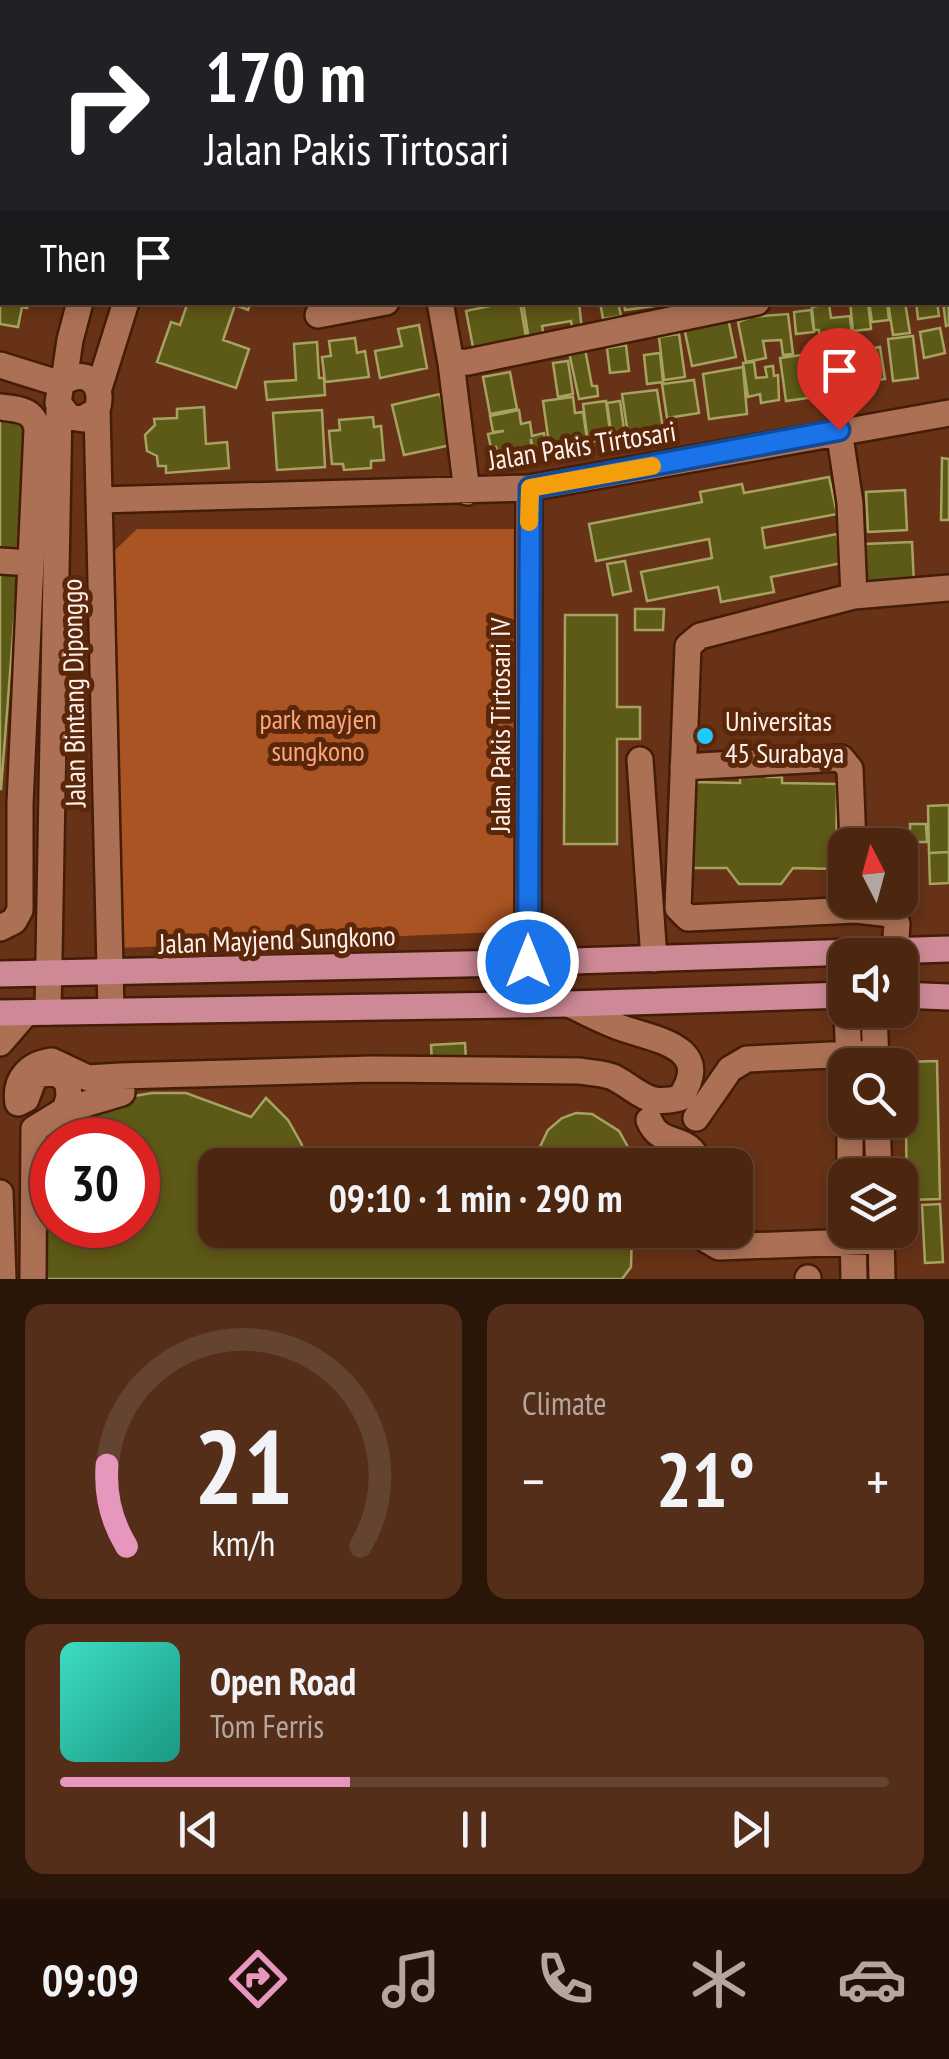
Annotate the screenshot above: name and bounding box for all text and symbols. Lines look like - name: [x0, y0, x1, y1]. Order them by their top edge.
- text: 170 m: [205, 31, 366, 121]
- icon: right: [40, 40, 170, 170]
- text: Jalan Pakis Tirtosari: [205, 119, 510, 177]
- icon: arrive: [126, 230, 181, 285]
- text: Then: [40, 233, 106, 282]
- pin: [797, 328, 882, 431]
- icon: arrive: [812, 343, 867, 398]
- street label: Jalan Pakis Tirtosari: [485, 412, 678, 478]
- street label: Jalan Bintang Diponggo: [53, 579, 94, 808]
- street label: Jalan Pakis Tirtosari IV: [481, 617, 518, 833]
- park label: park mayjen sungkono: [259, 700, 377, 769]
- place label: Universitas 45 Surabaya: [725, 702, 844, 771]
- marker: Universitas 45 Surabaya: [694, 725, 716, 747]
- north arrow: [828, 828, 918, 918]
- map controls: [828, 828, 918, 1248]
- position arrow: [476, 910, 580, 1014]
- street label: Jalan Mayjend Sungkono: [157, 916, 396, 962]
- button: sound: [828, 938, 918, 1028]
- button: search: [828, 1048, 918, 1138]
- speed limit sign: 30: [30, 1118, 160, 1248]
- button: layers: [828, 1158, 918, 1248]
- text: 09:10 · 1 min · 290 m: [329, 1173, 622, 1222]
- text: Climate: [522, 1382, 606, 1424]
- text: 21: [194, 1398, 293, 1533]
- text: 21°: [656, 1431, 755, 1528]
- text: −: [522, 1445, 545, 1516]
- text: +: [866, 1445, 889, 1516]
- text: km/h: [212, 1520, 275, 1566]
- text: Open Road: [210, 1656, 356, 1705]
- text: Tom Ferris: [210, 1705, 324, 1747]
- icon: previous: [171, 1802, 226, 1857]
- icon: pause: [447, 1802, 502, 1857]
- icon: next: [723, 1802, 778, 1857]
- icon: directions: [223, 1944, 293, 2014]
- icon: music: [376, 1944, 446, 2014]
- icon: phone: [530, 1944, 600, 2014]
- icon: climate: [684, 1944, 754, 2014]
- icon: car: [837, 1944, 907, 2014]
- text: 09:09: [42, 1950, 139, 2008]

